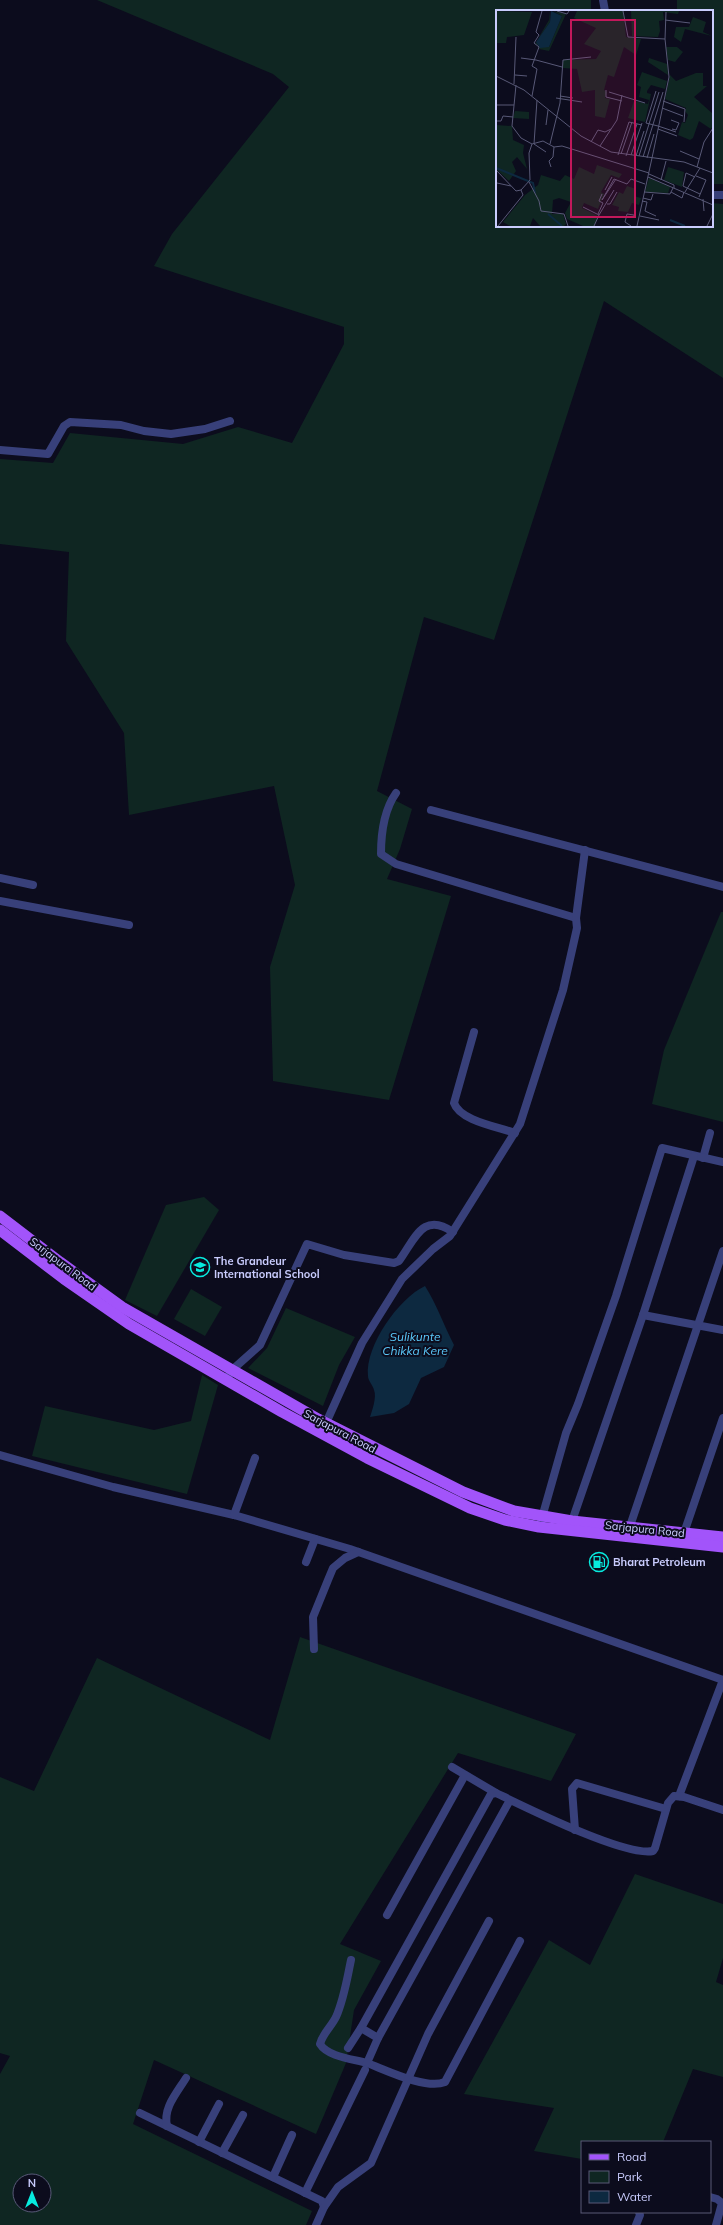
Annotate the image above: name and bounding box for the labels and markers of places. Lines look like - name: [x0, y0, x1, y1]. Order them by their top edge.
- place label: The Grandeur International School: [214, 1254, 320, 1281]
- school or university icon: The Grandeur International School: [189, 1256, 211, 1278]
- fuel station icon: Bharat Petroleum: [588, 1551, 610, 1573]
- place label: Bharat Petroleum: [613, 1555, 706, 1569]

